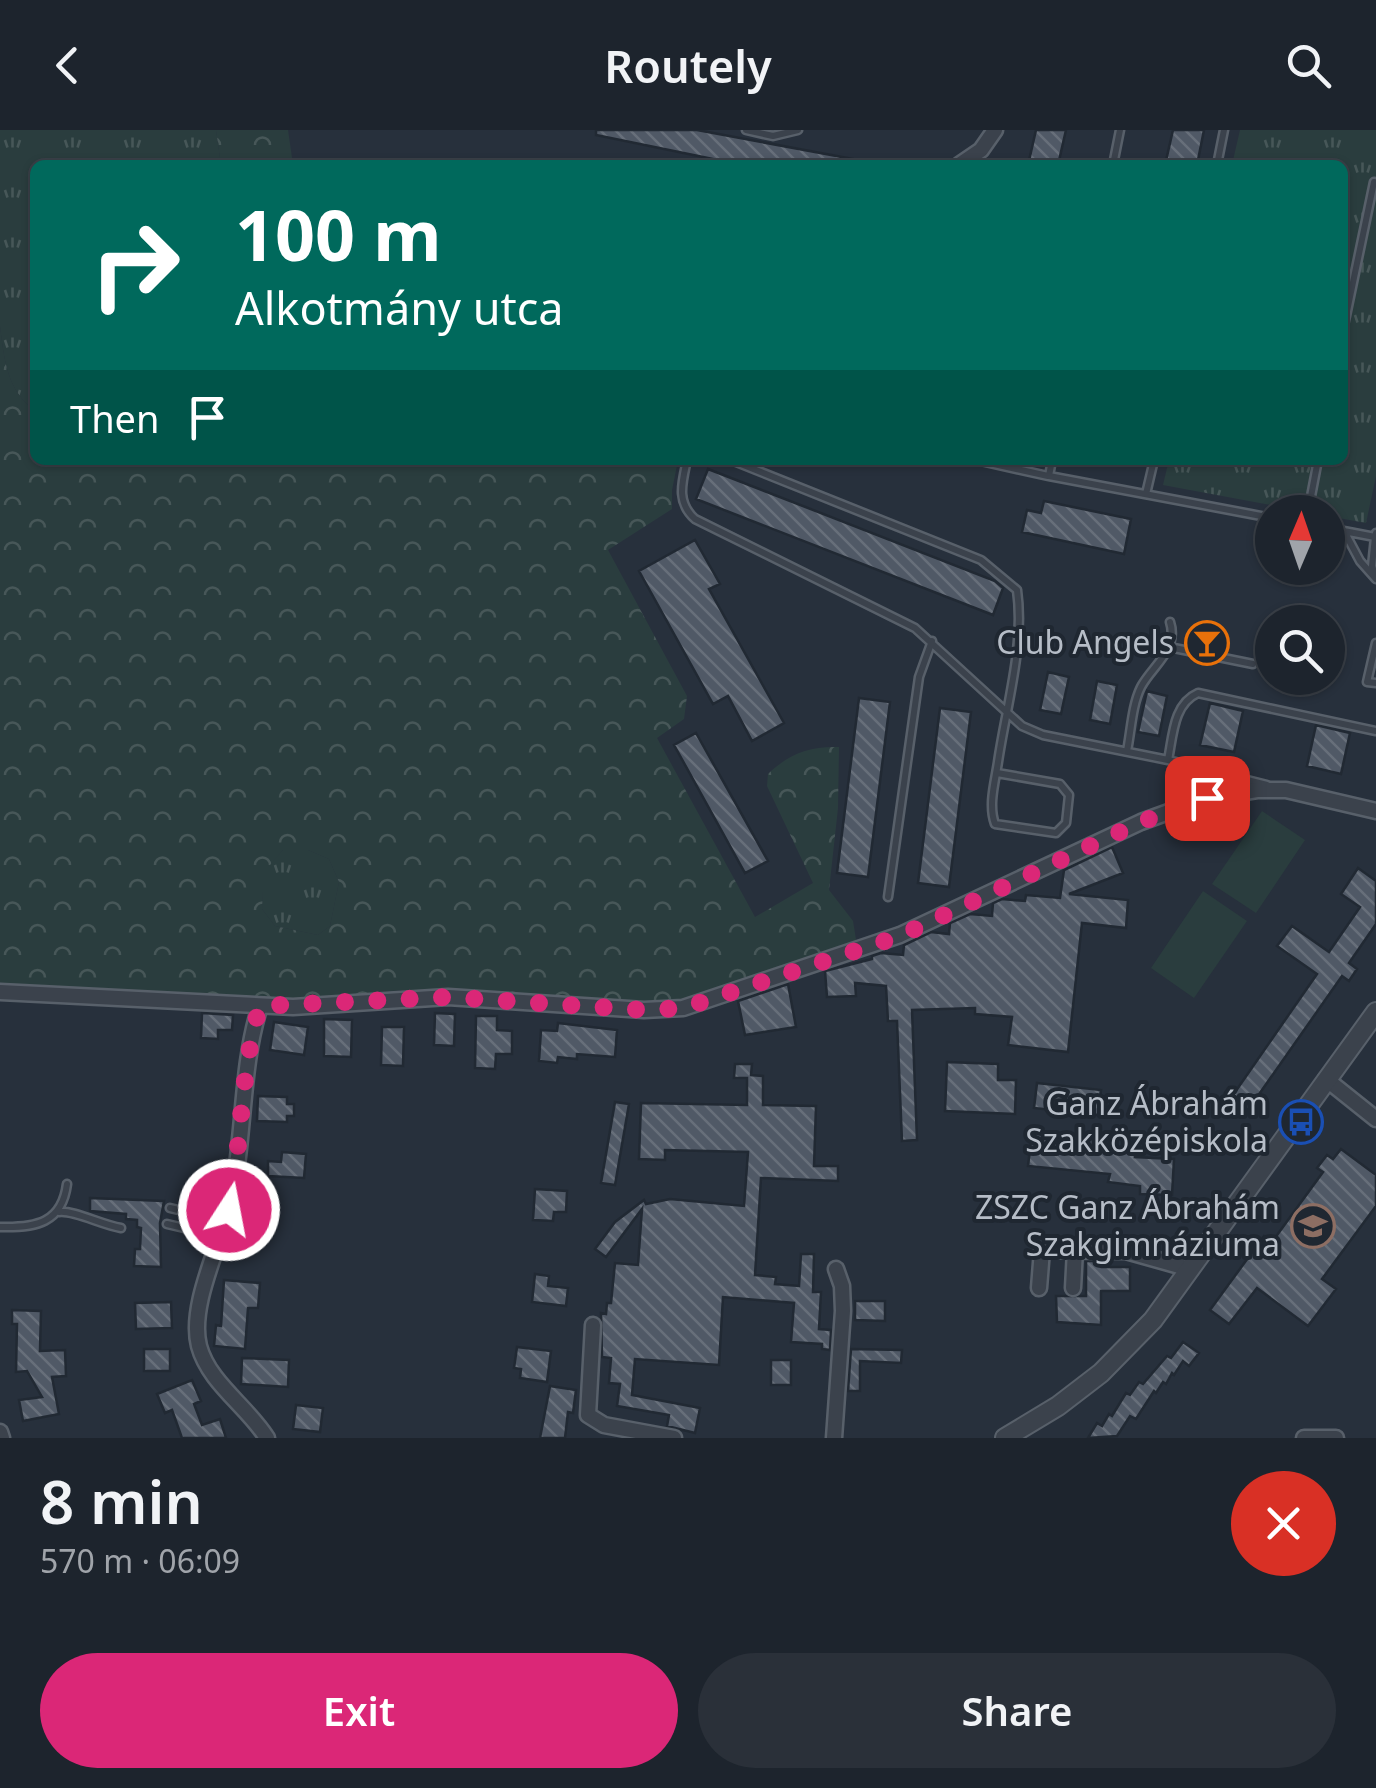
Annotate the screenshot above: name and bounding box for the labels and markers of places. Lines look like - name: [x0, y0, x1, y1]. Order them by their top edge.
- place label: Club Angels: [996, 620, 1174, 663]
- bar icon: Club Angels: [1184, 620, 1230, 666]
- pin: [1165, 756, 1250, 841]
- place label: Ganz Ábrahám Szakközépiskola: [1025, 1081, 1268, 1161]
- bus stop icon: Ganz Ábrahám Szakközépiskola: [1278, 1099, 1324, 1145]
- place label: ZSZC Ganz Ábrahám Szakgimnáziuma: [975, 1185, 1280, 1265]
- school or university icon: ZSZC Ganz Ábrahám Szakgimnáziuma: [1290, 1203, 1336, 1249]

